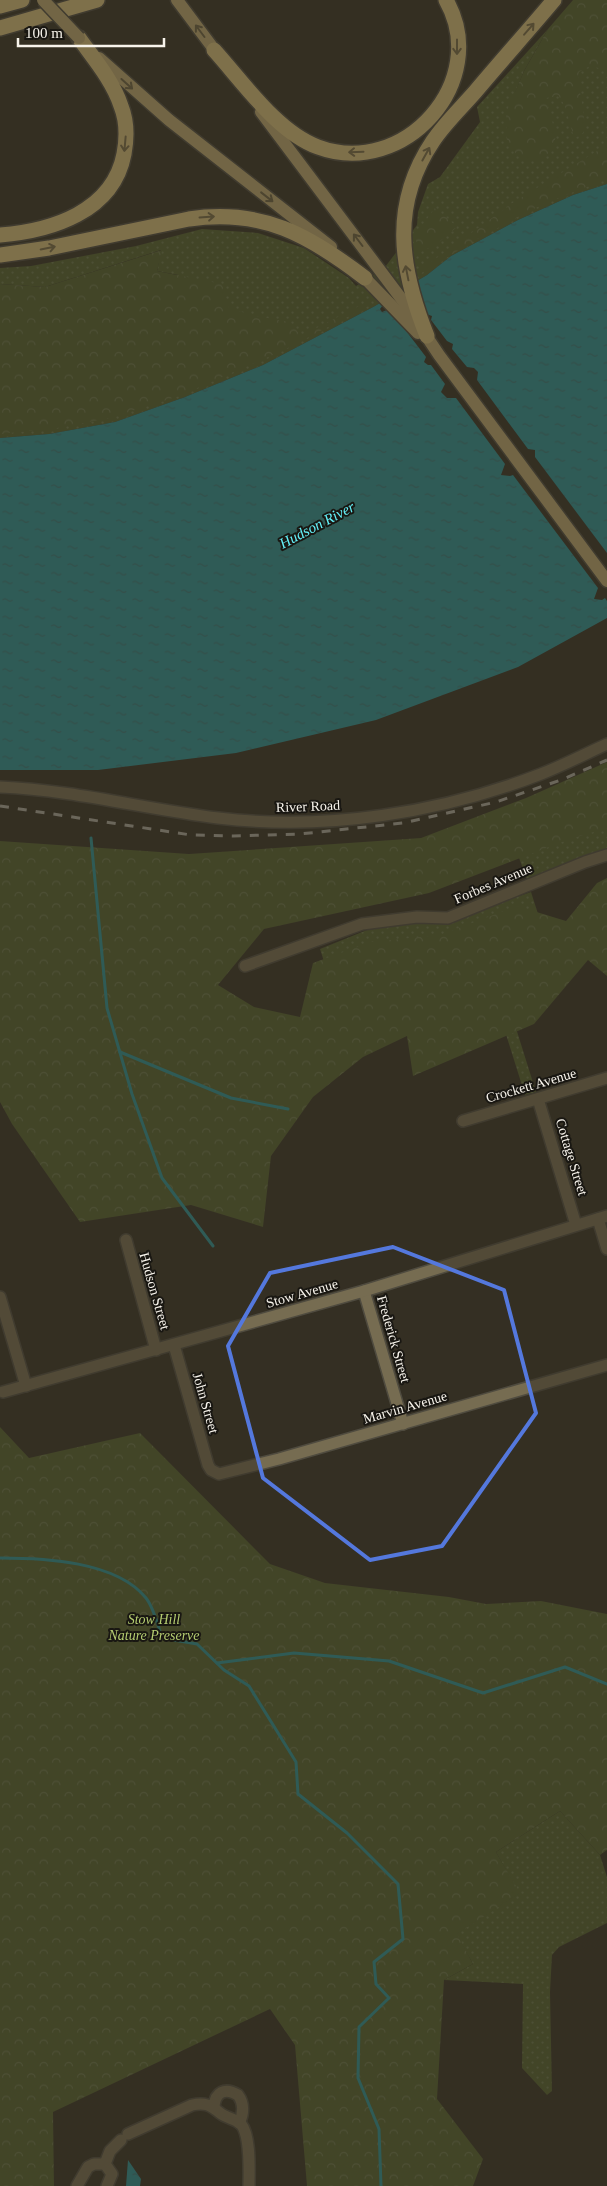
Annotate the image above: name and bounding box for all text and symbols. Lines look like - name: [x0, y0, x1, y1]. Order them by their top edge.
- scale bar: [18, 15, 164, 47]
- one-way arrow: [523, 23, 534, 36]
- one-way arrow: [195, 24, 205, 38]
- text: 100 m: [25, 25, 63, 41]
- one-way arrow: [452, 38, 462, 55]
- one-way arrow: [120, 78, 133, 90]
- one-way arrow: [120, 136, 130, 152]
- one-way arrow: [421, 147, 431, 162]
- one-way arrow: [348, 148, 364, 157]
- one-way arrow: [260, 192, 274, 202]
- one-way arrow: [199, 212, 215, 221]
- one-way arrow: [352, 234, 363, 247]
- one-way arrow: [40, 243, 56, 253]
- one-way arrow: [402, 265, 411, 281]
- water label: Hudson River: [276, 498, 357, 552]
- street label: River Road: [276, 798, 340, 815]
- street label: Forbes Avenue: [452, 860, 534, 907]
- street label: Crockett Avenue: [484, 1065, 578, 1106]
- street label: Cottage Street: [553, 1117, 590, 1198]
- street label: Hudson Street: [136, 1251, 173, 1332]
- street label: Stow Avenue: [264, 1276, 340, 1311]
- street label: Frederick Street: [374, 1294, 413, 1384]
- street label: John Street: [190, 1371, 221, 1435]
- street label: Marvin Avenue: [362, 1388, 449, 1427]
- park label: Stow Hill Nature Preserve: [107, 1612, 200, 1643]

